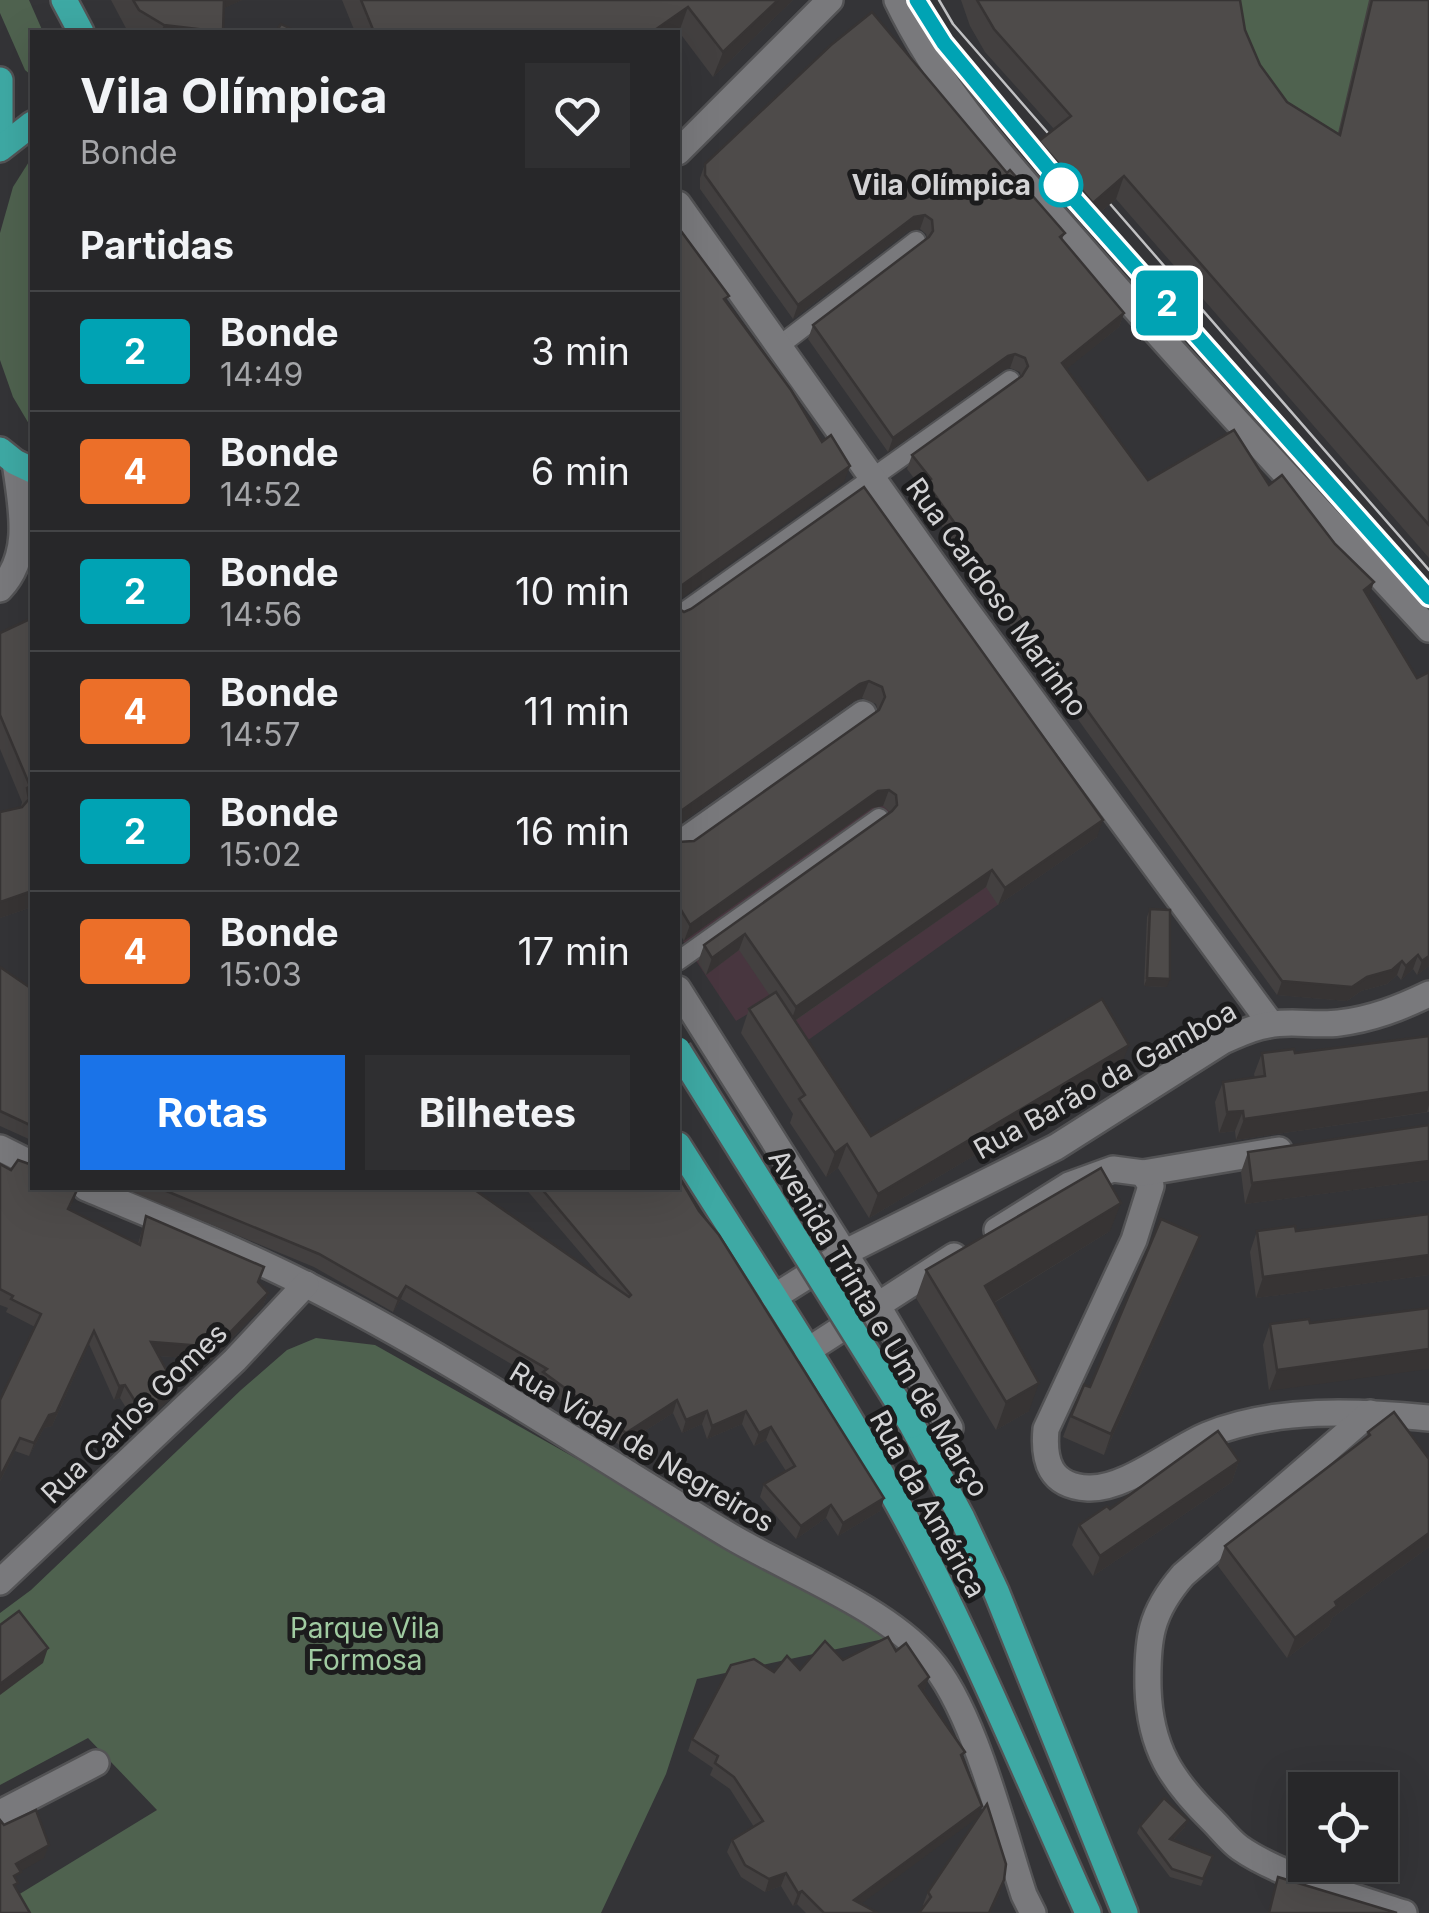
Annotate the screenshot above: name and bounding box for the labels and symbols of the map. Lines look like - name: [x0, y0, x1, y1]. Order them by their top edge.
- marker: Vila Olímpica: [1040, 164, 1082, 206]
- place label: Vila Olímpica: [851, 168, 1031, 202]
- line badge: 2: [1134, 270, 1200, 336]
- street label: Rua Cardoso Marinho: [899, 471, 1095, 723]
- street label: Rua Barão da Gamboa: [968, 994, 1242, 1166]
- street label: Avenida Trinta e Um de Março: [762, 1143, 996, 1503]
- street label: Rua Carlos Gomes: [34, 1316, 234, 1510]
- street label: Rua Vidal de Negreiros: [504, 1355, 780, 1539]
- street label: Rua da América: [863, 1404, 993, 1604]
- park label: Parque Vila Formosa: [290, 1611, 440, 1677]

